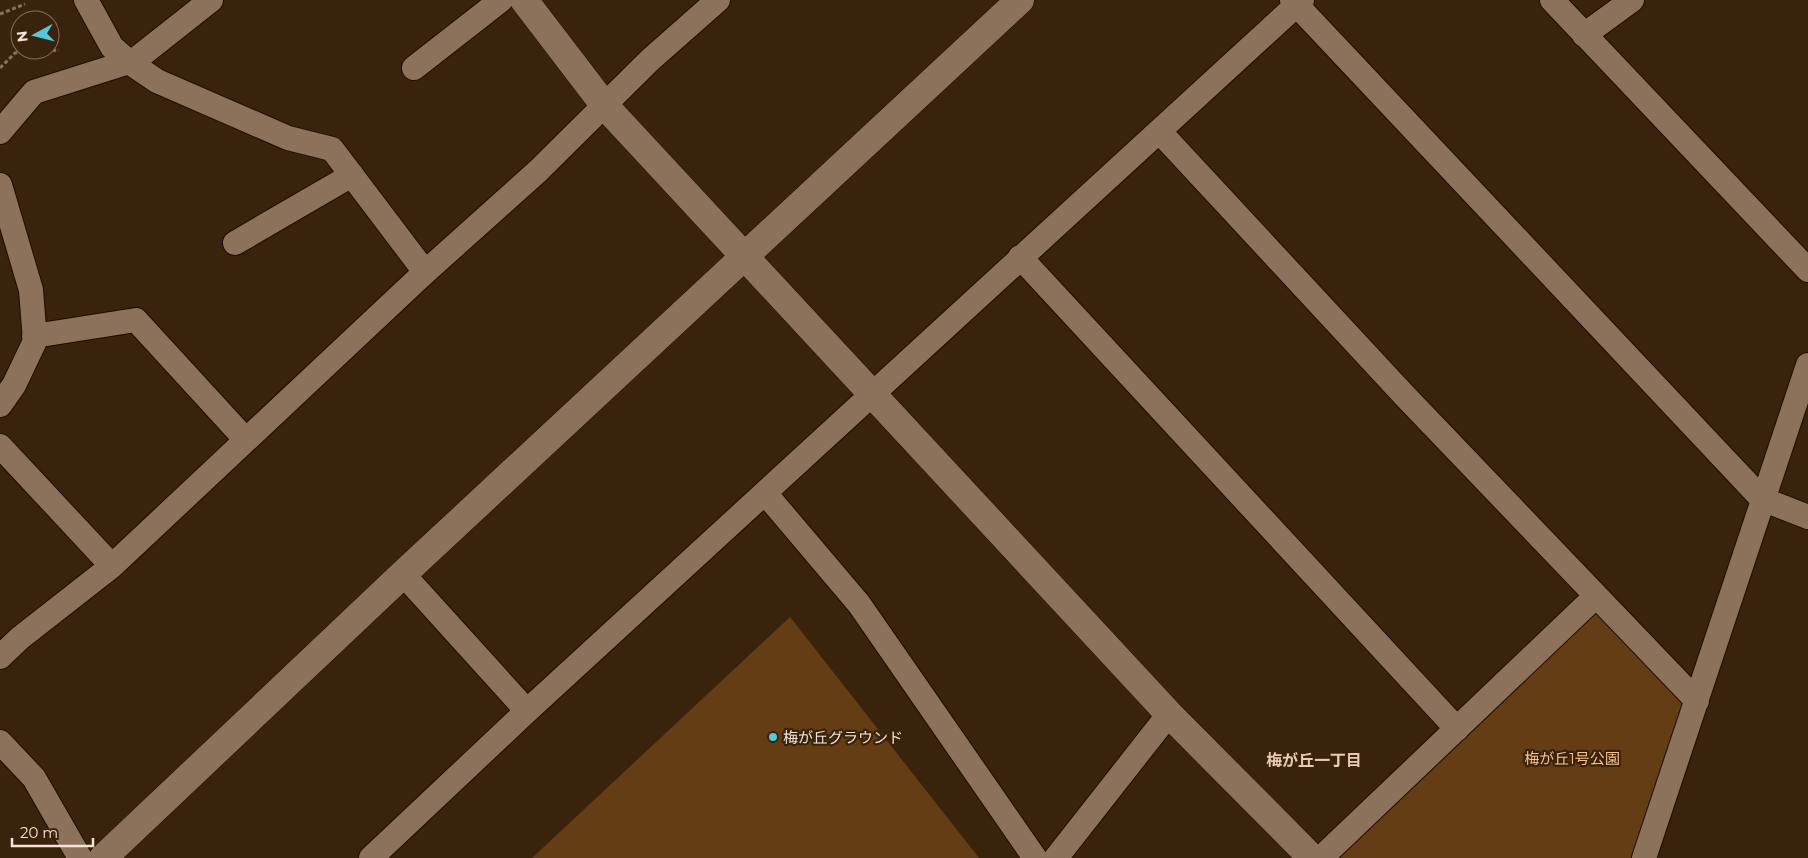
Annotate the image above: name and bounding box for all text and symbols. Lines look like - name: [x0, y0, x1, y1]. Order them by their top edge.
- north arrow: [10, 10, 60, 60]
- text: N: [12, 30, 32, 43]
- place label: 梅が丘グラウンド: [783, 728, 903, 747]
- marker: 梅が丘グラウンド: [767, 731, 779, 743]
- park label: 梅が丘1号公園: [1524, 749, 1620, 768]
- district label: 梅が丘一丁目: [1266, 751, 1362, 770]
- scale bar: [12, 816, 94, 848]
- text: 20 m: [20, 823, 58, 842]

